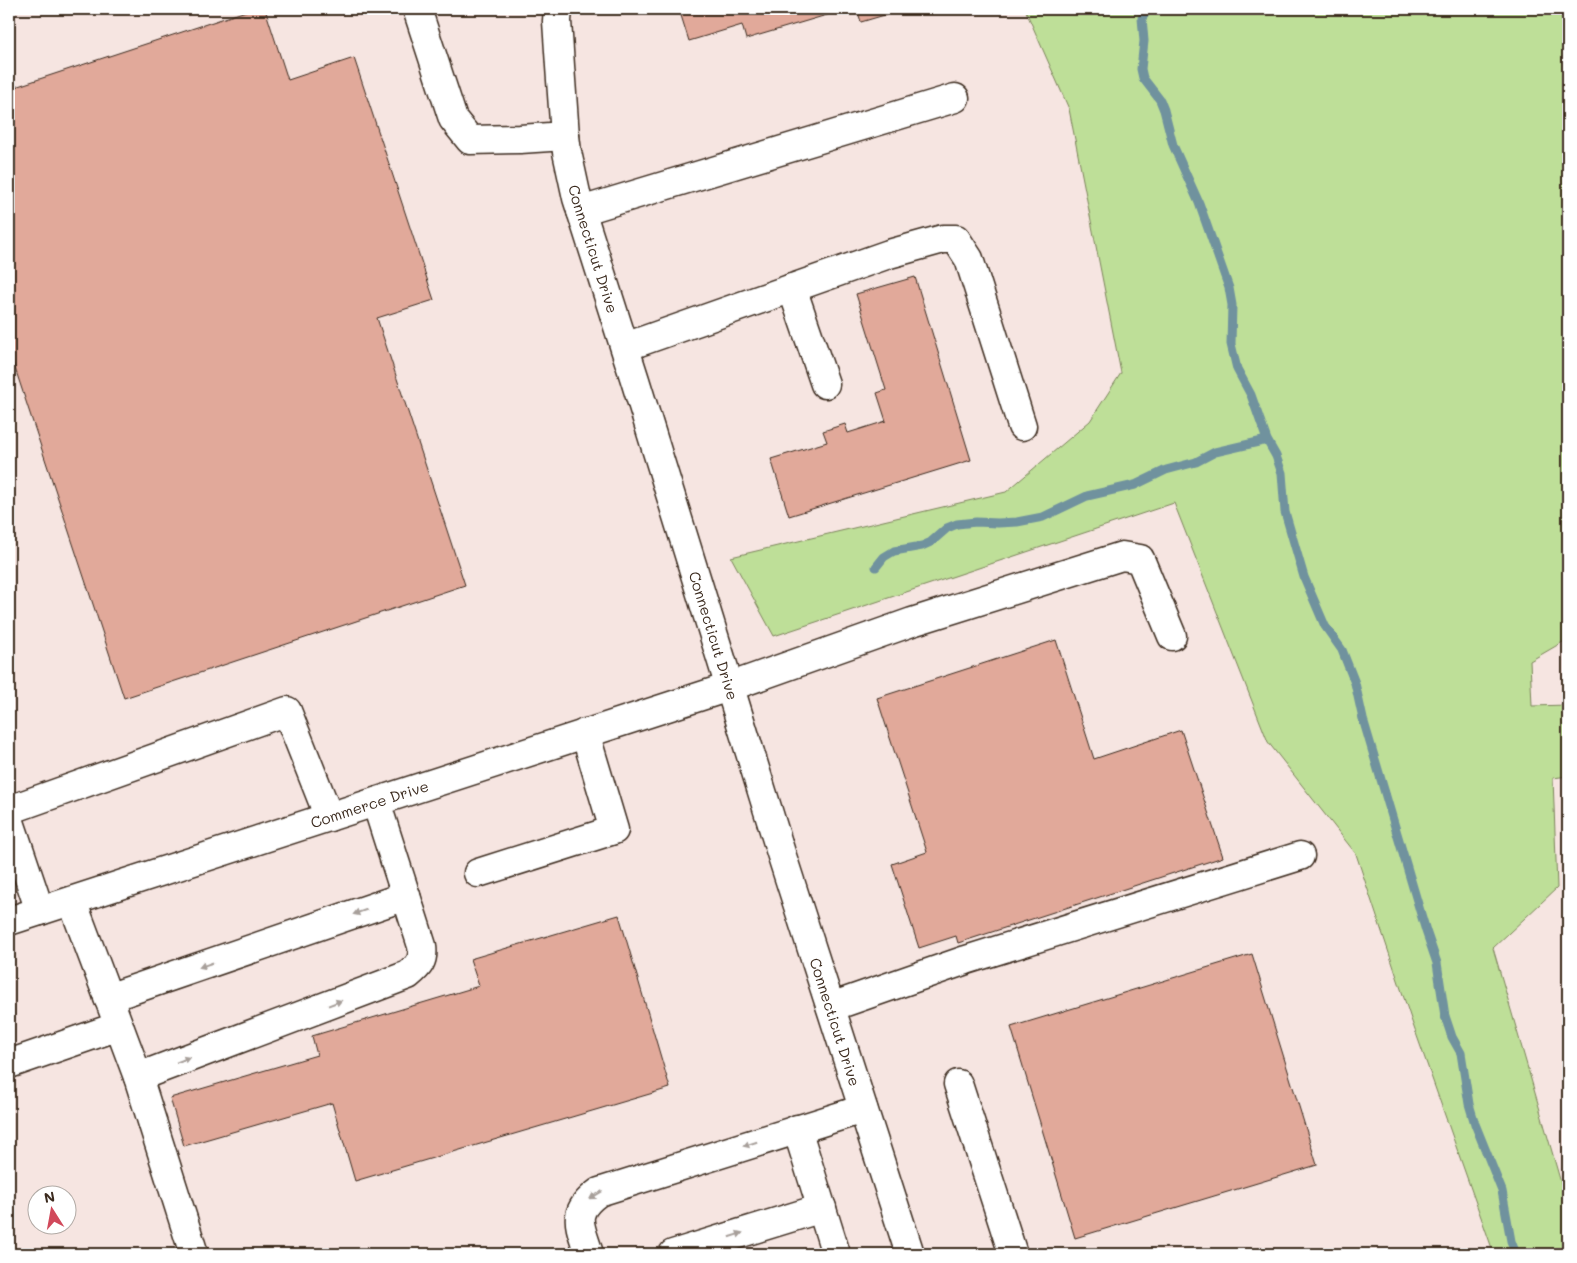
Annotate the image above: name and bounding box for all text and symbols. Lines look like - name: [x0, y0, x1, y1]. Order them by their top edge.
- street label: Connecticut Drive: [564, 183, 623, 316]
- street label: Connecticut Drive: [685, 569, 743, 702]
- street label: Commerce Drive: [308, 775, 431, 832]
- one-way arrow: [352, 908, 367, 916]
- street label: Connecticut Drive: [805, 955, 865, 1089]
- one-way arrow: [199, 962, 214, 969]
- one-way arrow: [328, 998, 343, 1006]
- one-way arrow: [176, 1056, 191, 1063]
- one-way arrow: [743, 1141, 758, 1148]
- north arrow: [28, 1186, 78, 1236]
- text: N: [42, 1186, 56, 1207]
- one-way arrow: [590, 1190, 603, 1199]
- one-way arrow: [729, 1230, 744, 1238]

